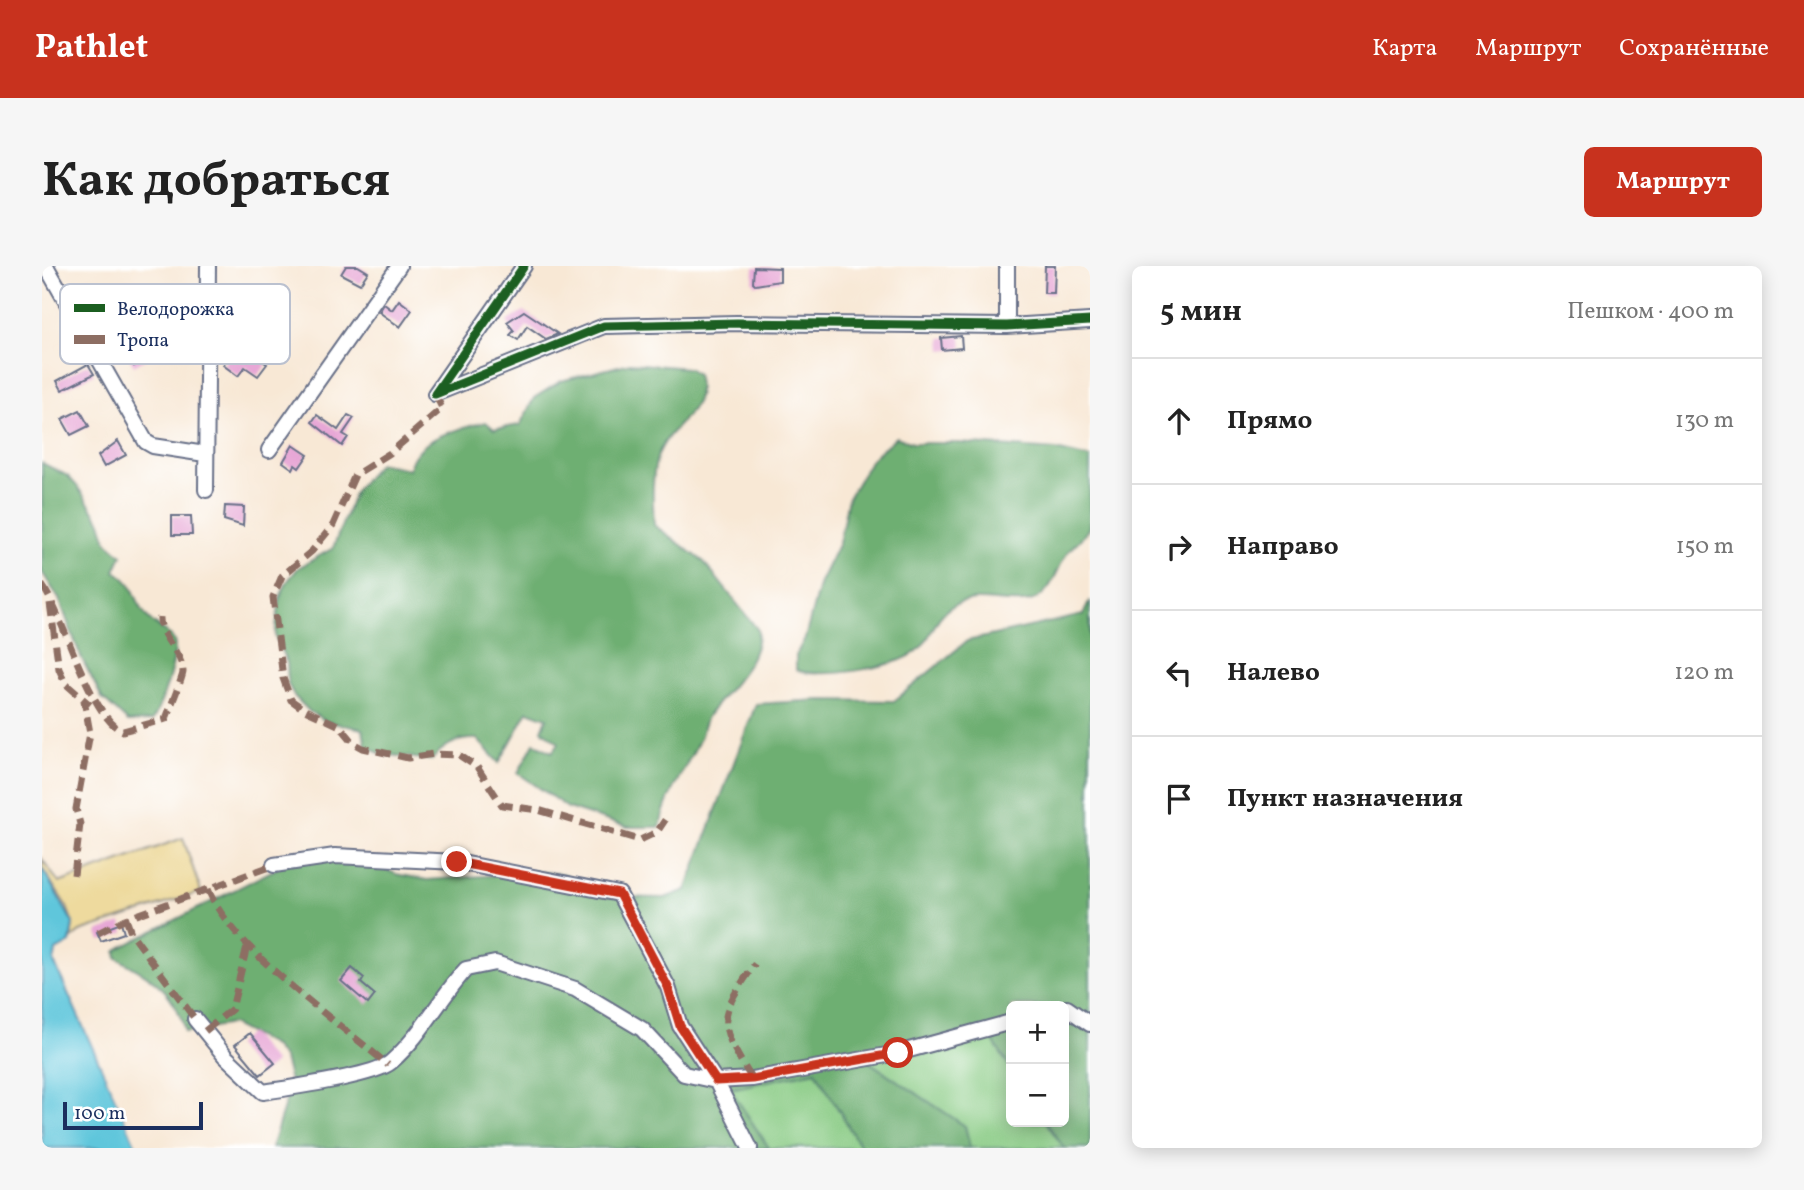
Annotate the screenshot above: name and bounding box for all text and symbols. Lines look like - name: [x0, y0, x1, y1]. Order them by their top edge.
- text: Pathlet: [35, 26, 148, 72]
- text: Карта: [1372, 32, 1437, 66]
- text: Маршрут: [1475, 32, 1581, 66]
- text: Сохранённые: [1619, 32, 1769, 66]
- button: Маршрут: [1584, 147, 1762, 217]
- text: Как добраться: [42, 148, 390, 217]
- legend: [60, 284, 290, 364]
- text: 5 мин: [1160, 291, 1242, 333]
- text: Пешком · 400 m: [1567, 296, 1734, 328]
- text: Велодорожка: [117, 297, 235, 323]
- text: Тропа: [117, 328, 169, 354]
- icon: ahead: [1160, 402, 1198, 440]
- text: Прямо: [1227, 403, 1312, 439]
- text: 130 m: [1675, 405, 1734, 437]
- icon: right: [1160, 528, 1198, 566]
- text: Направо: [1227, 529, 1339, 565]
- text: 150 m: [1676, 531, 1734, 563]
- icon: left: [1160, 654, 1198, 692]
- text: Налево: [1227, 655, 1320, 691]
- text: 120 m: [1674, 657, 1734, 689]
- icon: arrive: [1160, 780, 1198, 818]
- text: Пункт назначения: [1227, 781, 1463, 817]
- route end: [441, 846, 472, 877]
- map controls: [1006, 1001, 1069, 1127]
- button: +: [1006, 1001, 1069, 1064]
- route start: [882, 1037, 913, 1068]
- button: −: [1006, 1064, 1069, 1127]
- scale bar: [63, 1099, 203, 1131]
- text: 100 m: [74, 1101, 125, 1127]

